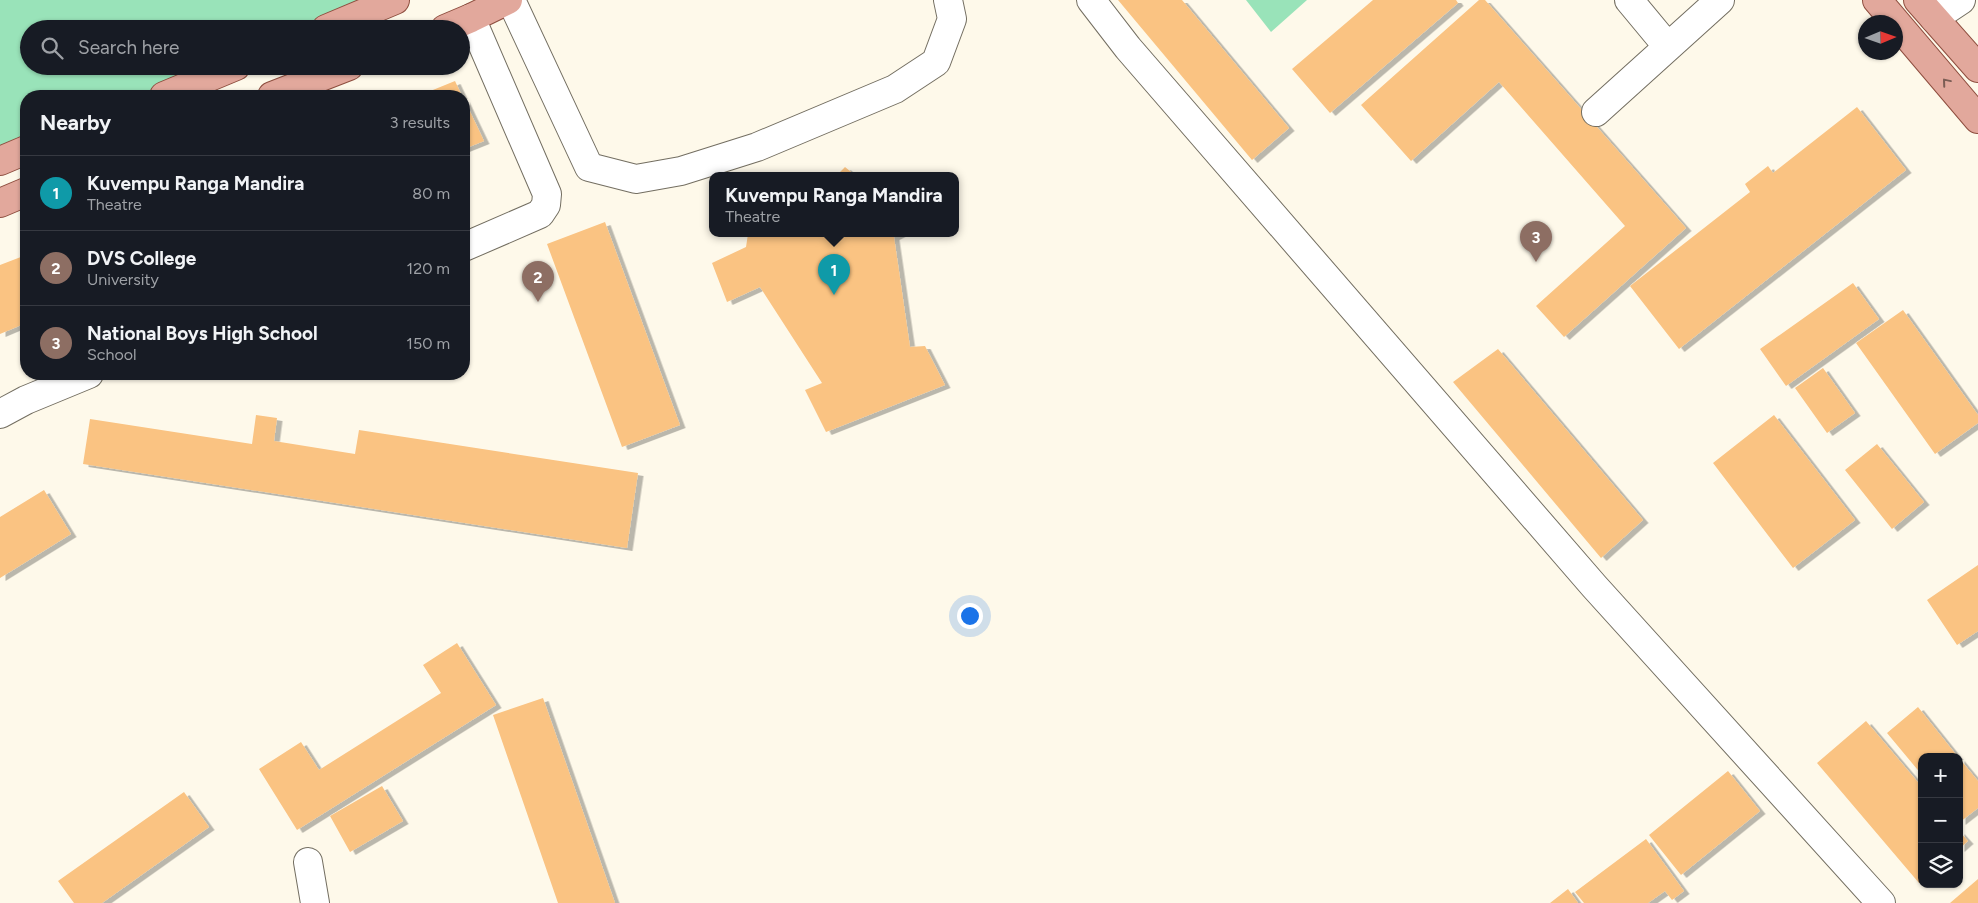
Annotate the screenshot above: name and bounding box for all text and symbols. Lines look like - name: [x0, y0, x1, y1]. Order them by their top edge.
- north arrow: [1858, 15, 1903, 60]
- search box: [20, 20, 470, 75]
- icon: search: [38, 34, 66, 62]
- text: Search here: [78, 36, 180, 59]
- one-way arrow: [1943, 78, 1952, 87]
- text: Nearby: [40, 110, 111, 135]
- text: 3 results: [390, 113, 450, 132]
- text: Kuvempu Ranga Mandira: [87, 172, 304, 195]
- popup: [709, 172, 959, 237]
- text: 1: [53, 184, 59, 203]
- text: 80 m: [412, 184, 450, 203]
- text: Kuvempu Ranga Mandira: [725, 184, 943, 207]
- text: Theatre: [87, 195, 142, 214]
- text: Theatre: [725, 207, 780, 226]
- pin: 3: [1520, 221, 1552, 262]
- text: DVS College: [87, 247, 196, 270]
- pin: 1: [818, 254, 850, 295]
- text: 2: [51, 259, 61, 278]
- text: 120 m: [407, 259, 450, 278]
- pin: 2: [522, 261, 554, 302]
- text: University: [87, 270, 159, 289]
- text: National Boys High School: [87, 322, 318, 345]
- text: 3: [52, 334, 60, 353]
- text: 150 m: [406, 334, 450, 353]
- text: School: [87, 345, 137, 364]
- your location: [957, 603, 983, 629]
- map controls: [1918, 753, 1963, 888]
- button: +: [1918, 753, 1963, 798]
- button: −: [1918, 798, 1963, 843]
- button: layers: [1918, 843, 1963, 888]

